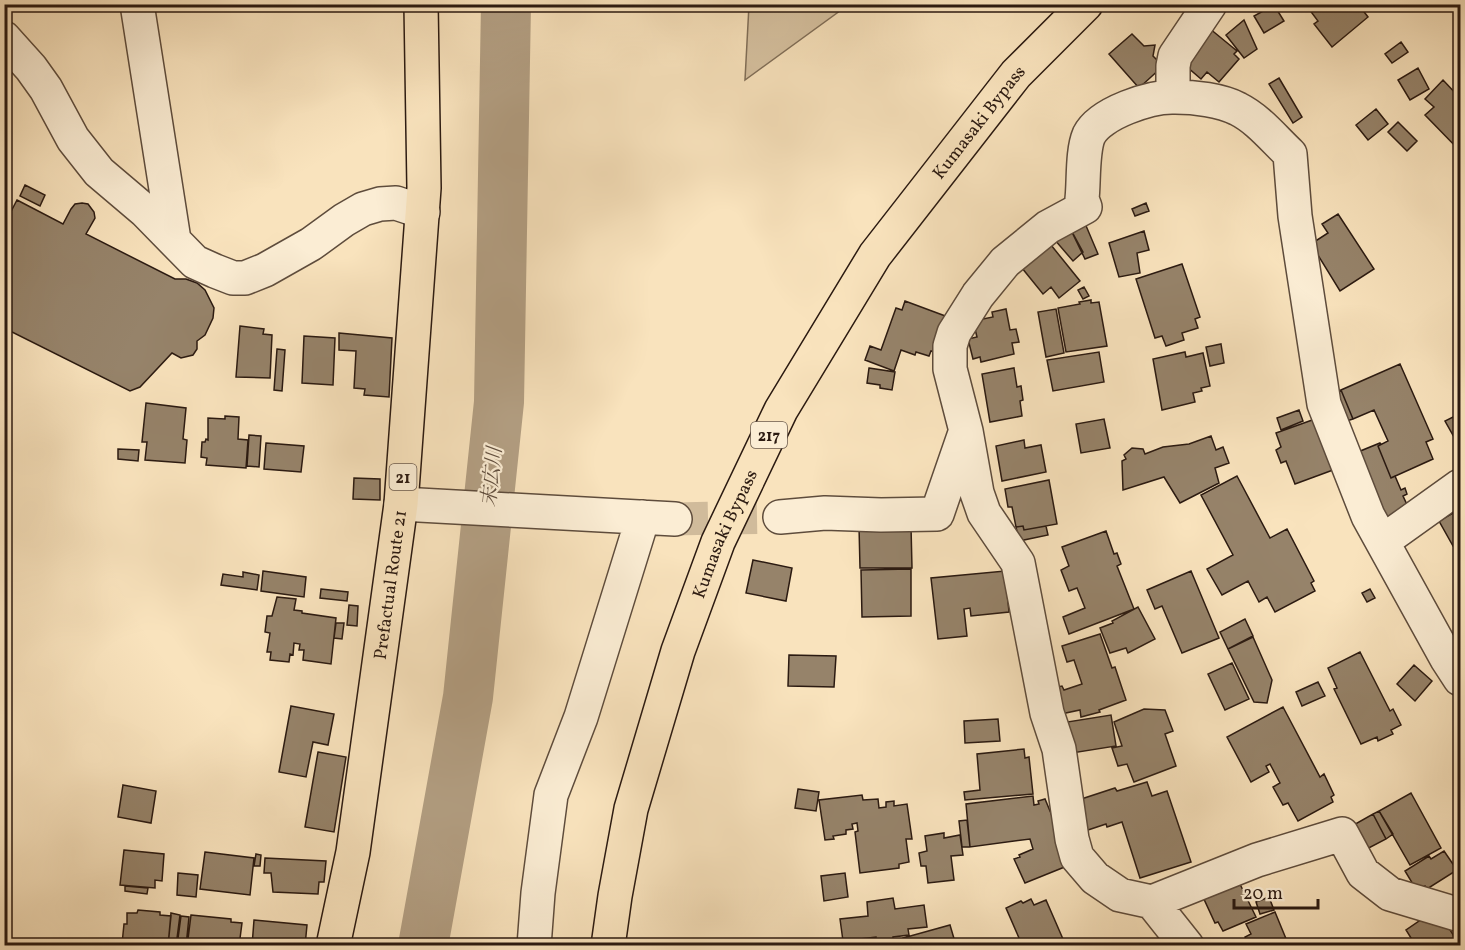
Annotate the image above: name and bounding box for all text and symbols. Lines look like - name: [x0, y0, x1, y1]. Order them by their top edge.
- street label: Kumasaki Bypass: [927, 60, 1032, 185]
- road number: 217: [751, 422, 787, 448]
- water label: 末広川: [476, 444, 510, 509]
- road number: 21: [390, 464, 416, 490]
- street label: Kumasaki Bypass: [687, 466, 765, 602]
- street label: Prefactual Route 21: [369, 508, 414, 661]
- scale bar: [1234, 872, 1318, 910]
- text: 20 m: [1243, 882, 1283, 907]

